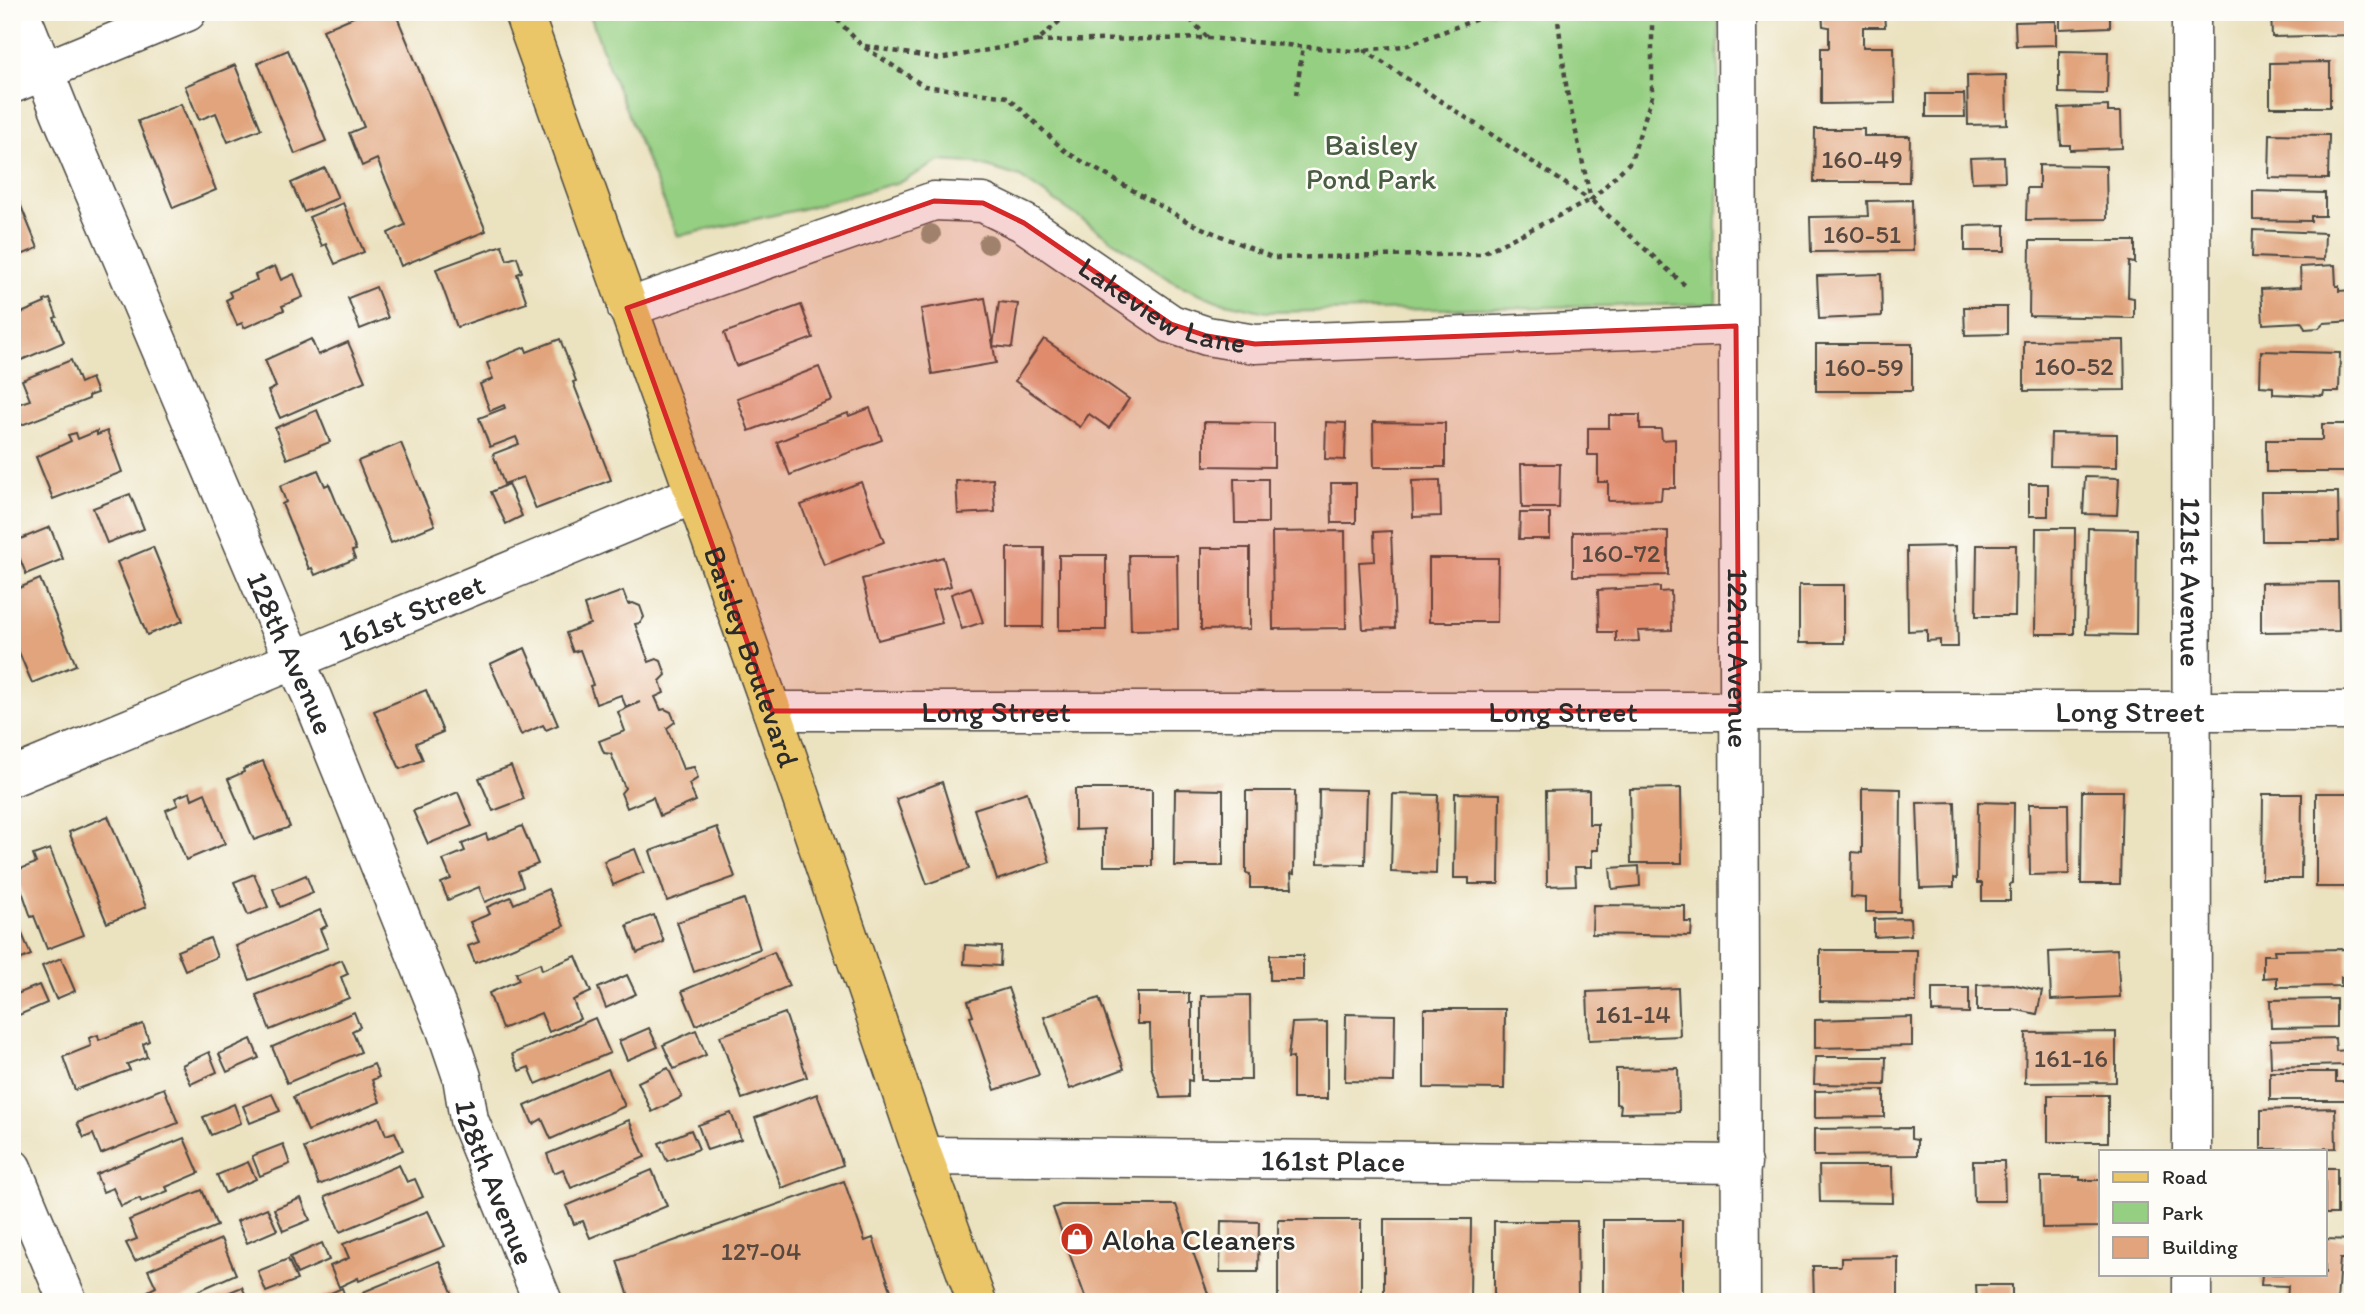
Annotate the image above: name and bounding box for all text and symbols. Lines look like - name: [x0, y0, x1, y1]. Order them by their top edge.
- park label: Baisley Pond Park: [1306, 126, 1437, 197]
- house number: 160-49: [1821, 143, 1903, 175]
- house number: 160-51: [1823, 218, 1901, 250]
- street label: Lakeview Lane: [1072, 248, 1249, 361]
- house number: 160-52: [2034, 350, 2114, 382]
- house number: 160-59: [1824, 351, 1904, 383]
- street label: 121st Avenue: [2173, 497, 2210, 667]
- house number: 160-72: [1582, 537, 1661, 569]
- street label: Baisley Boulevard: [696, 541, 808, 772]
- street label: 161st Street: [332, 565, 490, 658]
- street label: 128th Avenue: [239, 566, 344, 740]
- street label: 122nd Avenue: [1720, 568, 1758, 748]
- street label: Long Street: [921, 693, 1071, 730]
- street label: Long Street: [1488, 693, 1638, 730]
- street label: Long Street: [2055, 693, 2205, 730]
- house number: 161-14: [1595, 998, 1671, 1030]
- house number: 161-16: [2034, 1042, 2108, 1074]
- street label: 128th Avenue: [447, 1097, 544, 1270]
- street label: 161st Place: [1260, 1141, 1405, 1179]
- legend: [2099, 1150, 2326, 1276]
- text: Road: [2162, 1164, 2208, 1189]
- text: Park: [2162, 1200, 2204, 1225]
- shop icon: Aloha Cleaners: [1058, 1220, 1096, 1258]
- place label: Aloha Cleaners: [1102, 1221, 1296, 1258]
- text: Building: [2162, 1234, 2238, 1259]
- house number: 127-04: [721, 1235, 802, 1267]

